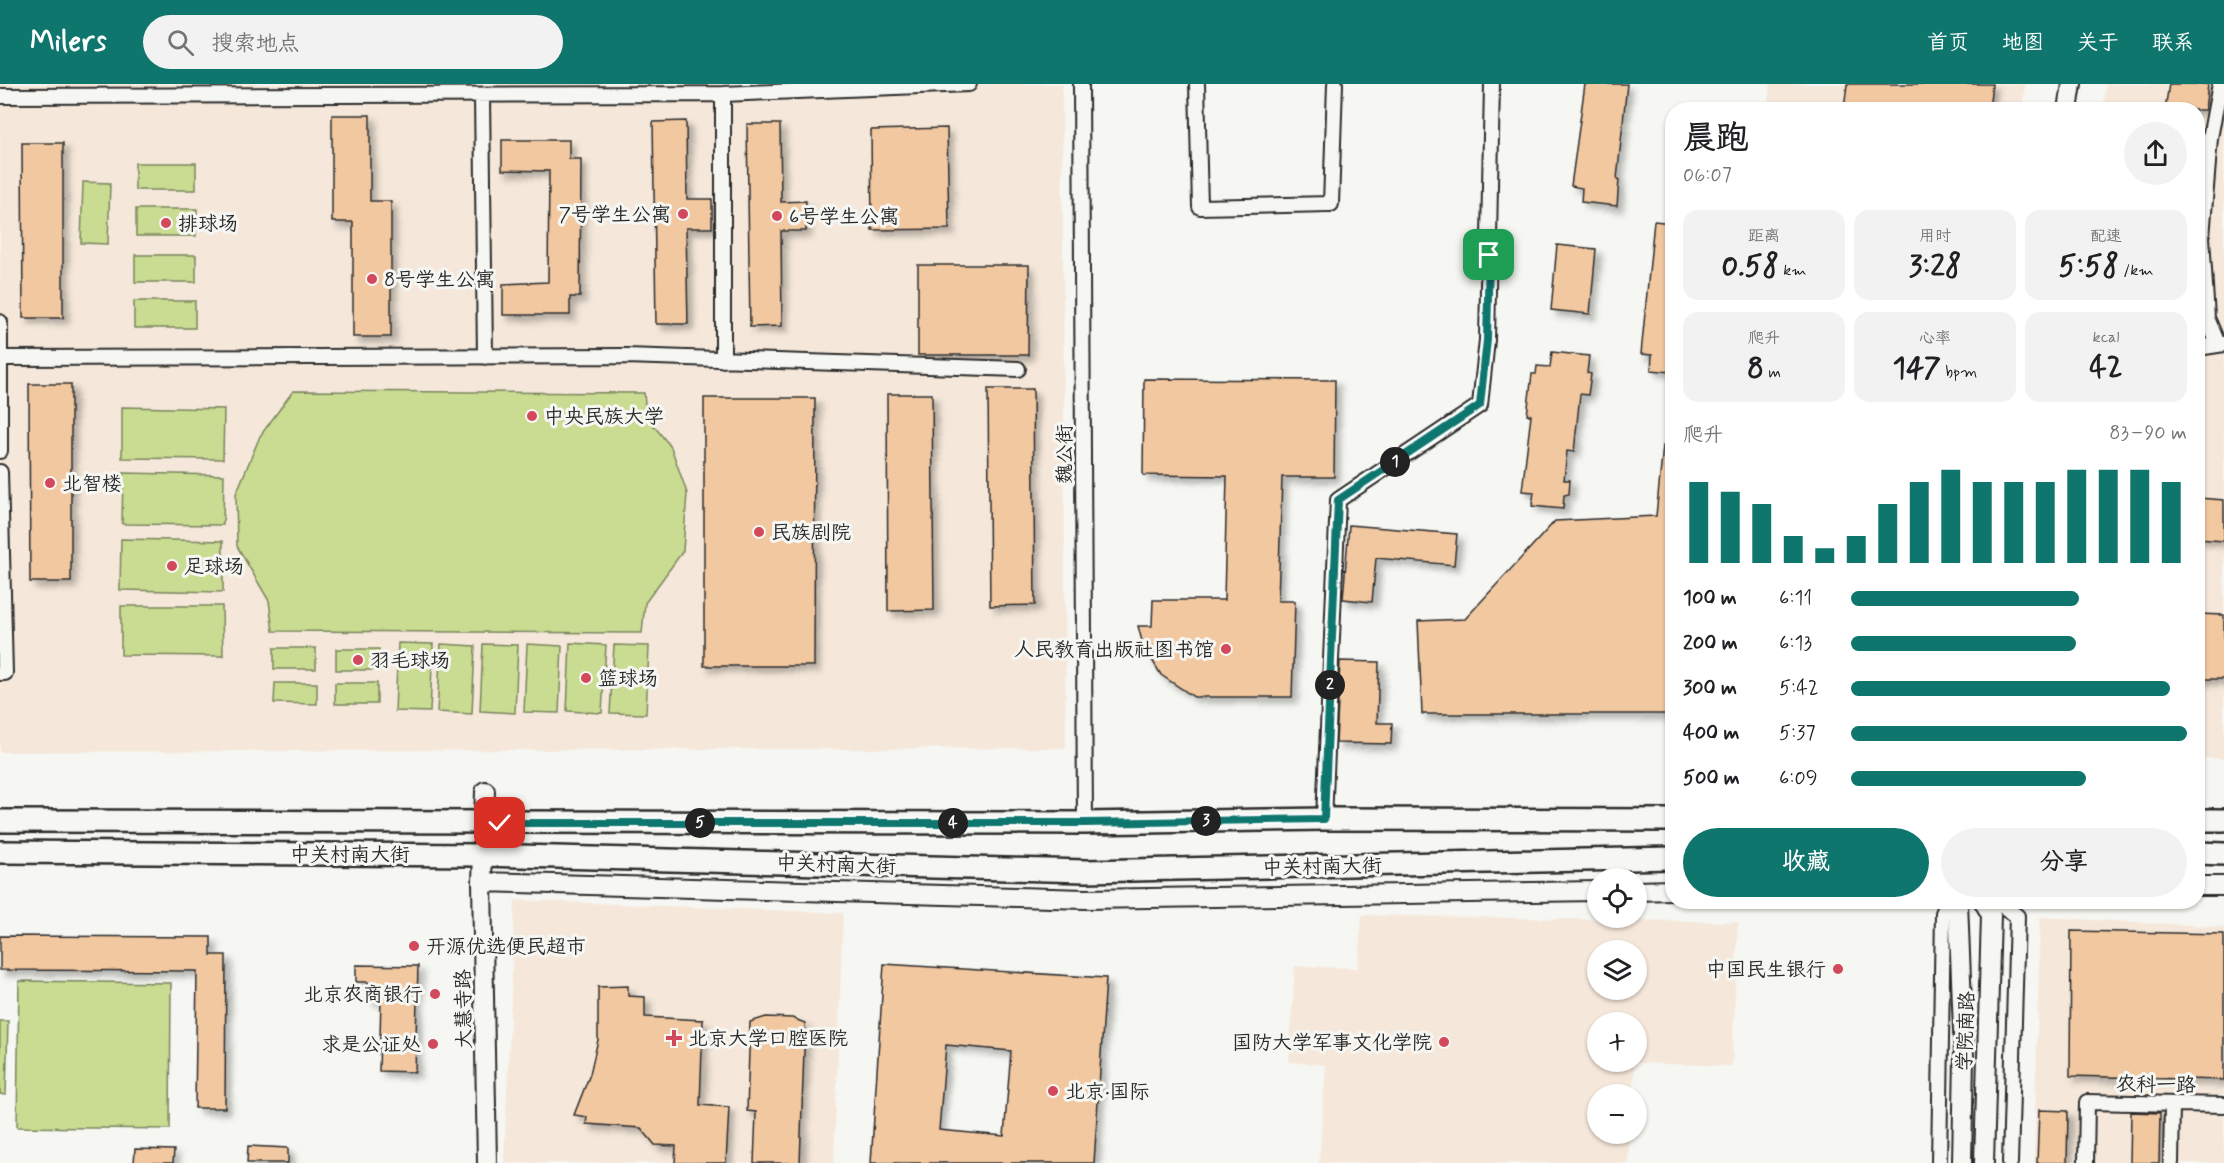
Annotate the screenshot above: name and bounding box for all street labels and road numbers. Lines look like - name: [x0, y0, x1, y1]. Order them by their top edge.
- street label: 魏公街: [1052, 424, 1079, 484]
- street label: 中关村南大街: [290, 842, 410, 869]
- street label: 中关村南大街: [776, 850, 896, 881]
- street label: 中关村南大街: [1262, 853, 1382, 882]
- street label: 大慧寺路: [450, 968, 479, 1049]
- street label: 学院南路: [1952, 990, 1981, 1071]
- street label: 农科一路: [2116, 1071, 2197, 1100]

